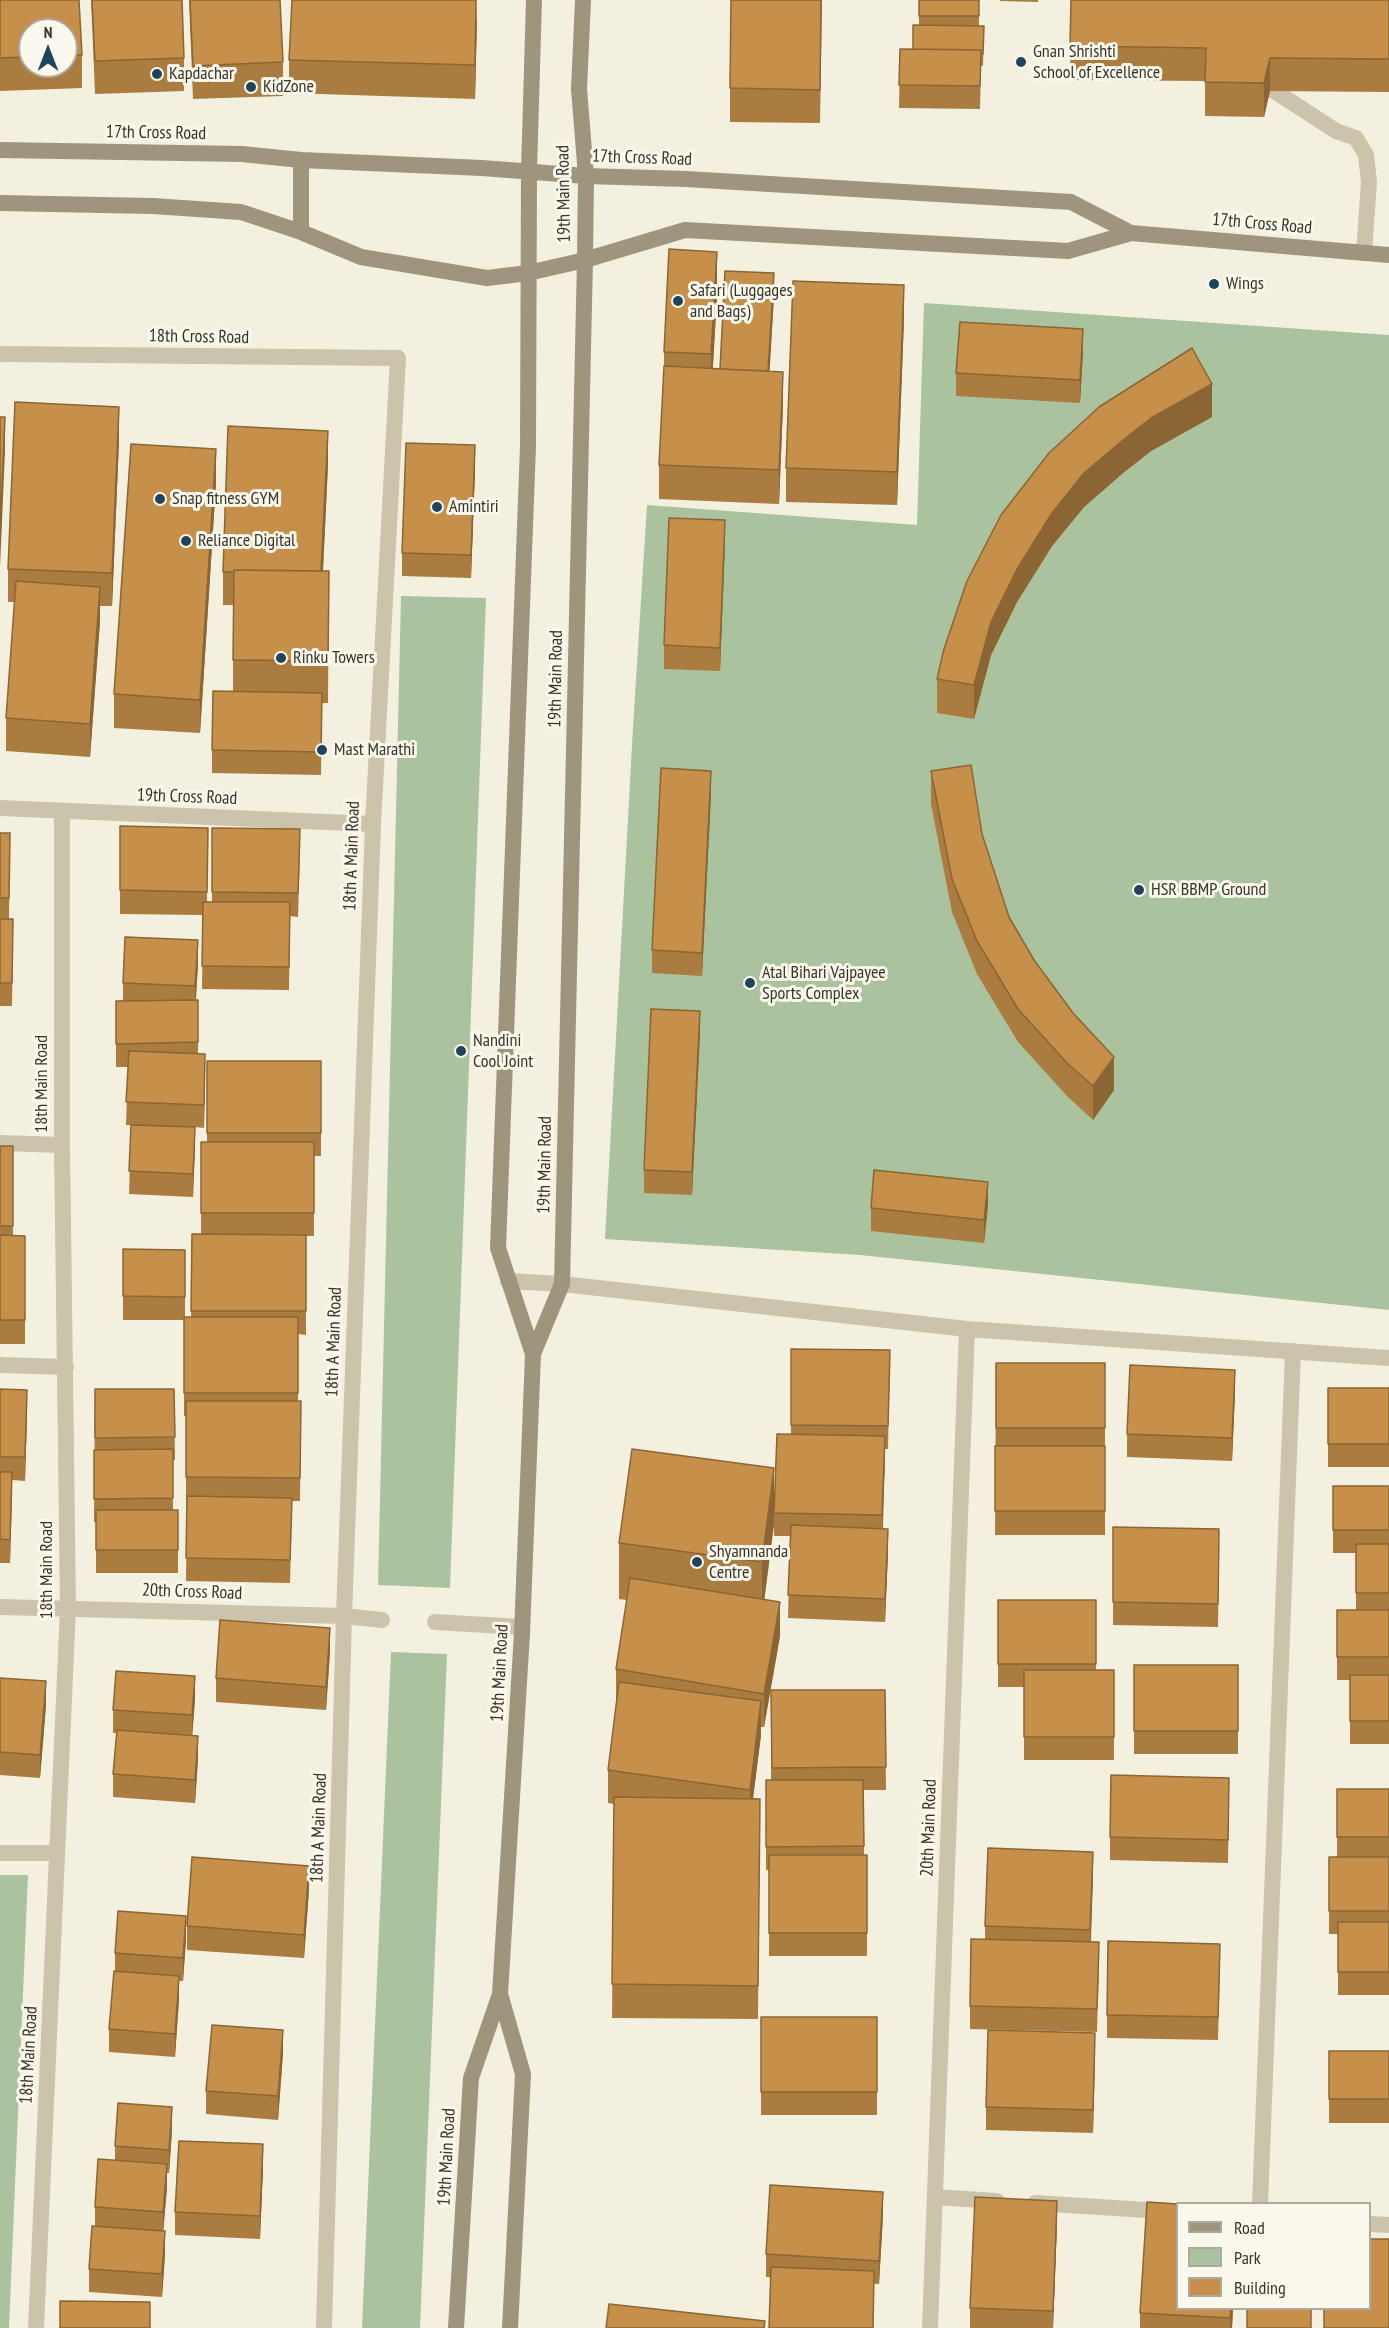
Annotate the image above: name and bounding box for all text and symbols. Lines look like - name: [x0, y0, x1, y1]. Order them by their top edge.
- north arrow: [18, 18, 78, 78]
- text: N: [44, 22, 52, 42]
- place label: Gnan Shrishti School of Excellence: [1033, 41, 1160, 84]
- marker: Gnan Shrishti School of Excellence: [1014, 55, 1028, 69]
- place label: Kapdachar: [169, 63, 234, 85]
- marker: Kapdachar: [150, 67, 164, 81]
- place label: KidZone: [263, 76, 314, 98]
- marker: KidZone: [244, 80, 258, 94]
- street label: 17th Cross Road: [106, 121, 206, 145]
- street label: 19th Main Road: [552, 145, 576, 243]
- street label: 17th Cross Road: [592, 145, 692, 171]
- street label: 17th Cross Road: [1211, 209, 1313, 239]
- place label: Wings: [1226, 273, 1264, 295]
- marker: Wings: [1207, 277, 1221, 291]
- place label: Safari (Luggages and Bags): [690, 280, 793, 322]
- marker: Safari (Luggages and Bags): [671, 294, 685, 308]
- street label: 18th Cross Road: [149, 325, 249, 349]
- place label: Snap fitness GYM: [172, 488, 279, 510]
- marker: Snap fitness GYM: [153, 492, 167, 506]
- place label: Amintiri: [449, 496, 499, 518]
- marker: Amintiri: [430, 500, 444, 514]
- place label: Reliance Digital: [198, 530, 295, 552]
- marker: Reliance Digital: [179, 534, 193, 548]
- street label: 19th Main Road: [544, 630, 568, 728]
- place label: Rinku Towers: [293, 647, 375, 669]
- marker: Rinku Towers: [274, 651, 288, 665]
- place label: Mast Marathi: [334, 739, 415, 761]
- marker: Mast Marathi: [315, 743, 329, 757]
- street label: 19th Cross Road: [137, 784, 237, 810]
- street label: 18th A Main Road: [339, 801, 365, 911]
- place label: HSR BBMP Ground: [1151, 879, 1266, 901]
- marker: HSR BBMP Ground: [1132, 883, 1146, 897]
- place label: Atal Bihari Vajpayee Sports Complex: [762, 962, 886, 1004]
- marker: Atal Bihari Vajpayee Sports Complex: [743, 976, 757, 990]
- place label: Nandini Cool Joint: [473, 1030, 533, 1072]
- street label: 18th Main Road: [31, 1035, 53, 1133]
- marker: Nandini Cool Joint: [454, 1044, 468, 1058]
- street label: 19th Main Road: [533, 1116, 557, 1214]
- street label: 18th A Main Road: [321, 1287, 347, 1397]
- street label: 18th Main Road: [36, 1521, 58, 1619]
- place label: Shyamnanda Centre: [709, 1541, 788, 1584]
- marker: Shyamnanda Centre: [690, 1555, 704, 1569]
- street label: 20th Cross Road: [142, 1579, 242, 1605]
- street label: 19th Main Road: [487, 1624, 513, 1722]
- street label: 18th A Main Road: [306, 1773, 332, 1883]
- street label: 20th Main Road: [916, 1779, 942, 1877]
- street label: 18th Main Road: [16, 2006, 42, 2104]
- street label: 19th Main Road: [434, 2108, 460, 2206]
- legend: [1176, 2202, 1371, 2310]
- text: Road: [1234, 2216, 1265, 2239]
- text: Park: [1234, 2246, 1261, 2269]
- text: Building: [1234, 2276, 1286, 2299]

